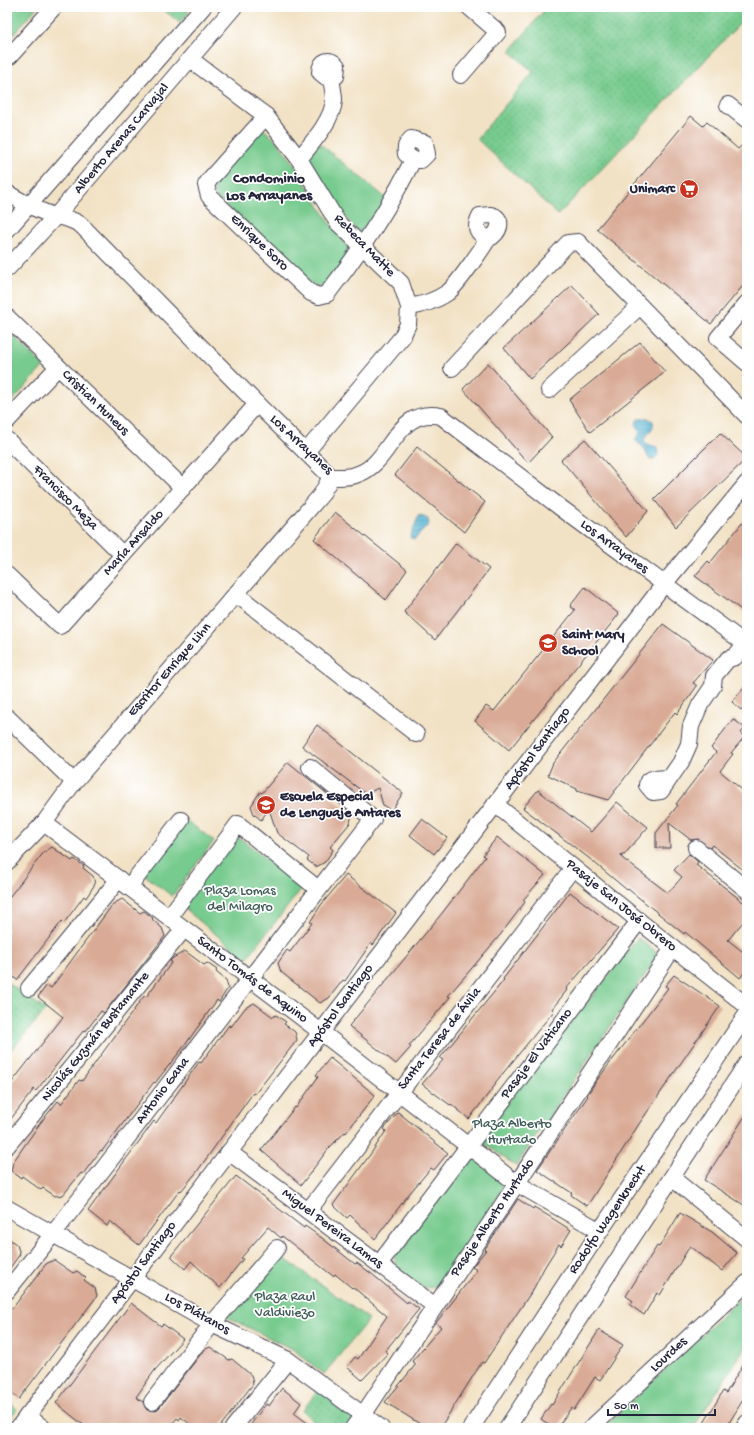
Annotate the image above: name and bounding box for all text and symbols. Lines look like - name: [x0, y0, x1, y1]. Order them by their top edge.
- street label: Alberto Arenas Carvajal: [71, 80, 173, 198]
- district label: Condominio Los Arrayanes: [226, 170, 314, 205]
- supermarket icon: Unimarc: [678, 178, 700, 200]
- place label: Unimarc: [630, 181, 676, 198]
- street label: Enrique Soro: [226, 211, 292, 275]
- street label: Rebeca Matte: [330, 211, 399, 282]
- street label: Cristian Huneus: [58, 367, 133, 440]
- street label: Los Arrayanes: [266, 411, 337, 479]
- street label: Francisco Meza: [28, 461, 102, 535]
- street label: María Ansaldo: [100, 506, 168, 580]
- street label: Los Arrayanes: [576, 516, 652, 578]
- street label: Escritor Enrique Lihn: [125, 619, 216, 721]
- place label: Saint Mary School: [562, 627, 624, 660]
- school or university icon: Saint Mary School: [537, 632, 559, 654]
- street label: Apóstol Santiago: [501, 704, 575, 794]
- place label: Escuela Especial de Lenguaje Antares: [280, 789, 401, 822]
- school or university icon: Escuela Especial de Lenguaje Antares: [255, 794, 277, 816]
- street label: Pasaje San José Obrero: [561, 855, 680, 956]
- park label: Plaza Lomas del Milagro: [203, 883, 276, 916]
- street label: Santo Tomás de Aquino: [193, 933, 311, 1027]
- street label: Apóstol Santiago: [304, 961, 378, 1051]
- street label: Nicolás Guzmán Bustamante: [38, 968, 154, 1105]
- street label: Santa Teresa de Ávila: [395, 983, 486, 1094]
- street label: Pasaje El Vaticano: [497, 1005, 577, 1103]
- street label: Antonio Gana: [132, 1053, 194, 1128]
- park label: Plaza Alberto Hurtado: [471, 1116, 552, 1149]
- street label: Pasaje Alberto Hurtado: [447, 1156, 539, 1281]
- street label: Rodolfo Wagenknecht: [565, 1161, 651, 1278]
- street label: Miguel Pereira Lamas: [278, 1185, 387, 1273]
- street label: Apóstol Santiago: [107, 1218, 181, 1308]
- street label: Los Plátanos: [161, 1289, 233, 1339]
- park label: Plaza Raul Valdiviezo: [254, 1289, 315, 1322]
- street label: Lourdes: [647, 1333, 692, 1376]
- scale bar: [608, 1391, 715, 1417]
- text: 50 m: [614, 1400, 639, 1414]

